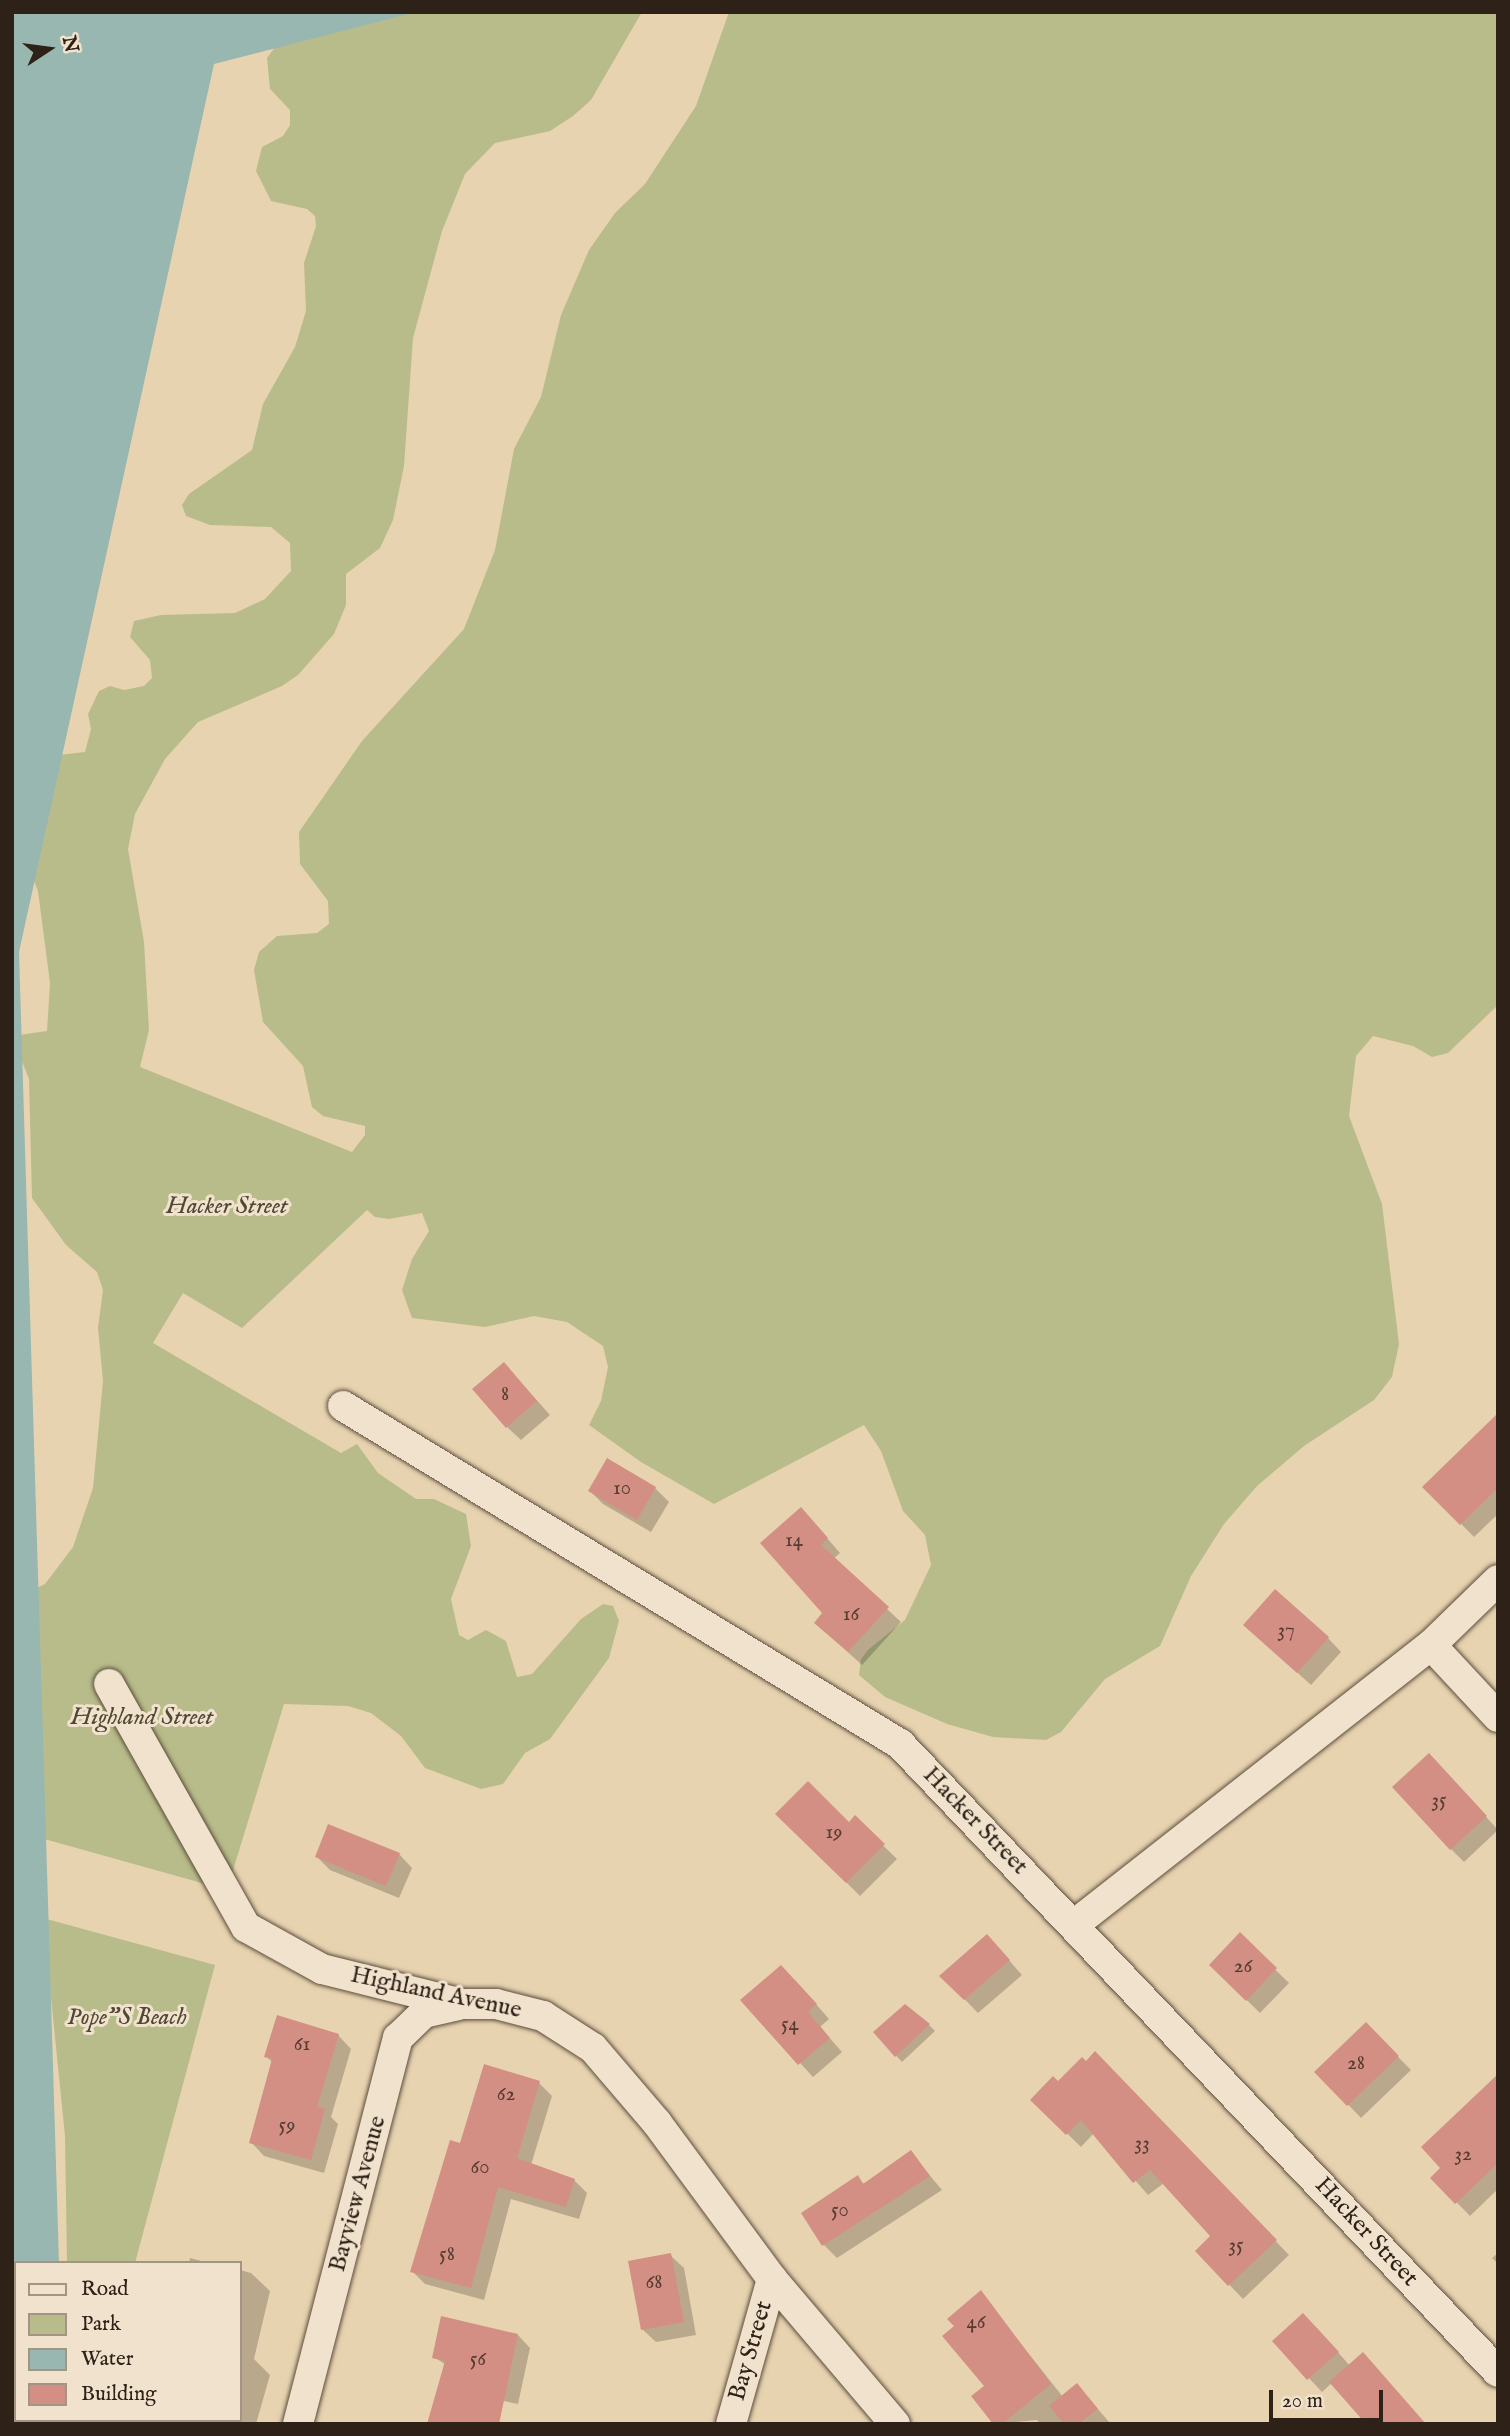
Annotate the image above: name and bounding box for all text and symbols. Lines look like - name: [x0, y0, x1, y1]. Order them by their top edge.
- north arrow: [14, 14, 84, 84]
- text: N: [56, 34, 83, 55]
- park label: Hacker Street: [166, 1193, 288, 1221]
- house number: 8: [501, 1382, 509, 1408]
- house number: 10: [613, 1476, 631, 1502]
- house number: 14: [785, 1528, 803, 1554]
- house number: 16: [843, 1602, 859, 1628]
- house number: 37: [1277, 1618, 1295, 1644]
- park label: Highland Street: [71, 1704, 213, 1732]
- street label: Hacker Street: [916, 1761, 1034, 1881]
- house number: 35: [1431, 1788, 1447, 1814]
- house number: 19: [826, 1820, 842, 1846]
- house number: 26: [1234, 1954, 1252, 1980]
- street label: Highland Avenue: [348, 1961, 524, 2025]
- park label: Pope"S Beach: [67, 2004, 187, 2032]
- house number: 54: [781, 2012, 799, 2038]
- house number: 61: [294, 2032, 310, 2058]
- house number: 28: [1347, 2051, 1365, 2077]
- house number: 62: [497, 2082, 515, 2108]
- house number: 59: [279, 2113, 295, 2139]
- street label: Bayview Avenue: [323, 2113, 393, 2275]
- house number: 33: [1134, 2131, 1150, 2157]
- house number: 32: [1454, 2142, 1472, 2168]
- house number: 60: [470, 2155, 490, 2181]
- street label: Hacker Street: [1308, 2171, 1424, 2293]
- house number: 50: [831, 2198, 849, 2224]
- house number: 35: [1228, 2233, 1244, 2259]
- house number: 58: [439, 2242, 455, 2268]
- legend: [14, 2261, 242, 2422]
- house number: 68: [645, 2270, 663, 2296]
- text: Road: [81, 2276, 128, 2303]
- street label: Bay Street: [723, 2298, 779, 2404]
- house number: 46: [966, 2310, 986, 2336]
- text: Park: [81, 2311, 121, 2338]
- text: Water: [81, 2346, 133, 2373]
- house number: 56: [470, 2347, 486, 2373]
- scale bar: [1272, 2376, 1386, 2420]
- text: Building: [81, 2381, 156, 2408]
- text: 20 m: [1282, 2388, 1323, 2415]

